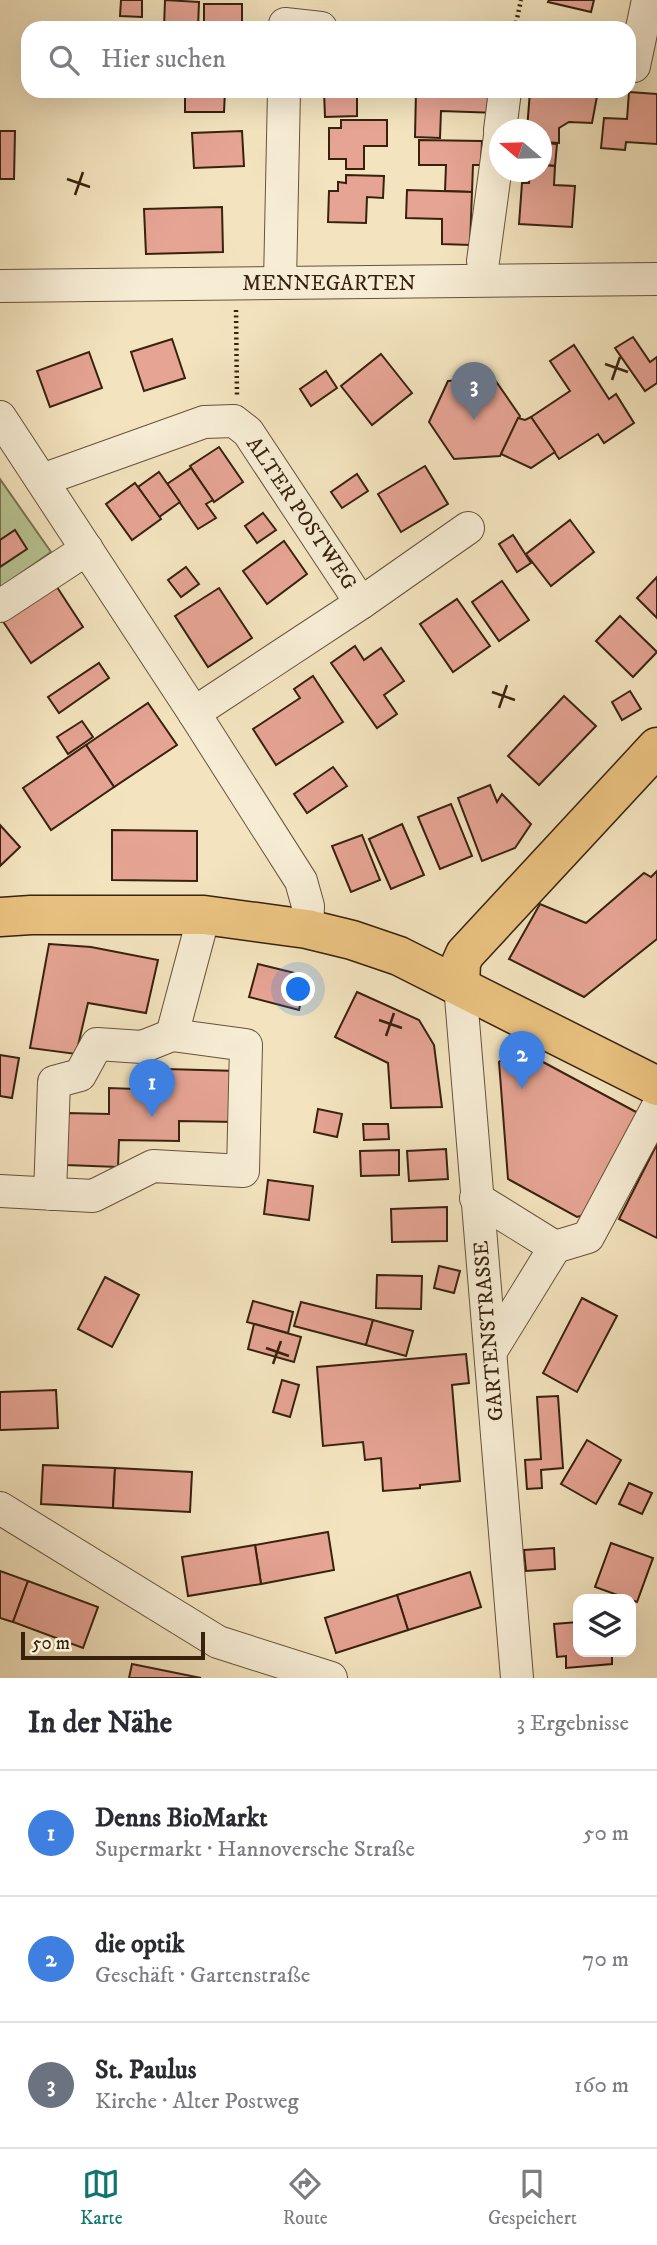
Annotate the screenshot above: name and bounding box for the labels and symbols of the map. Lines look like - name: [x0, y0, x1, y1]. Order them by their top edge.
- north arrow: [489, 119, 552, 182]
- street label: MENNEGARTEN: [242, 271, 416, 297]
- pin: 3: [451, 362, 497, 420]
- street label: ALTER POSTWEG: [240, 432, 362, 595]
- your location: [281, 972, 315, 1006]
- pin: 2: [499, 1031, 545, 1089]
- pin: 1: [129, 1059, 175, 1117]
- street label: GARTENSTRASSE: [468, 1239, 510, 1422]
- scale bar: [21, 1629, 205, 1661]

